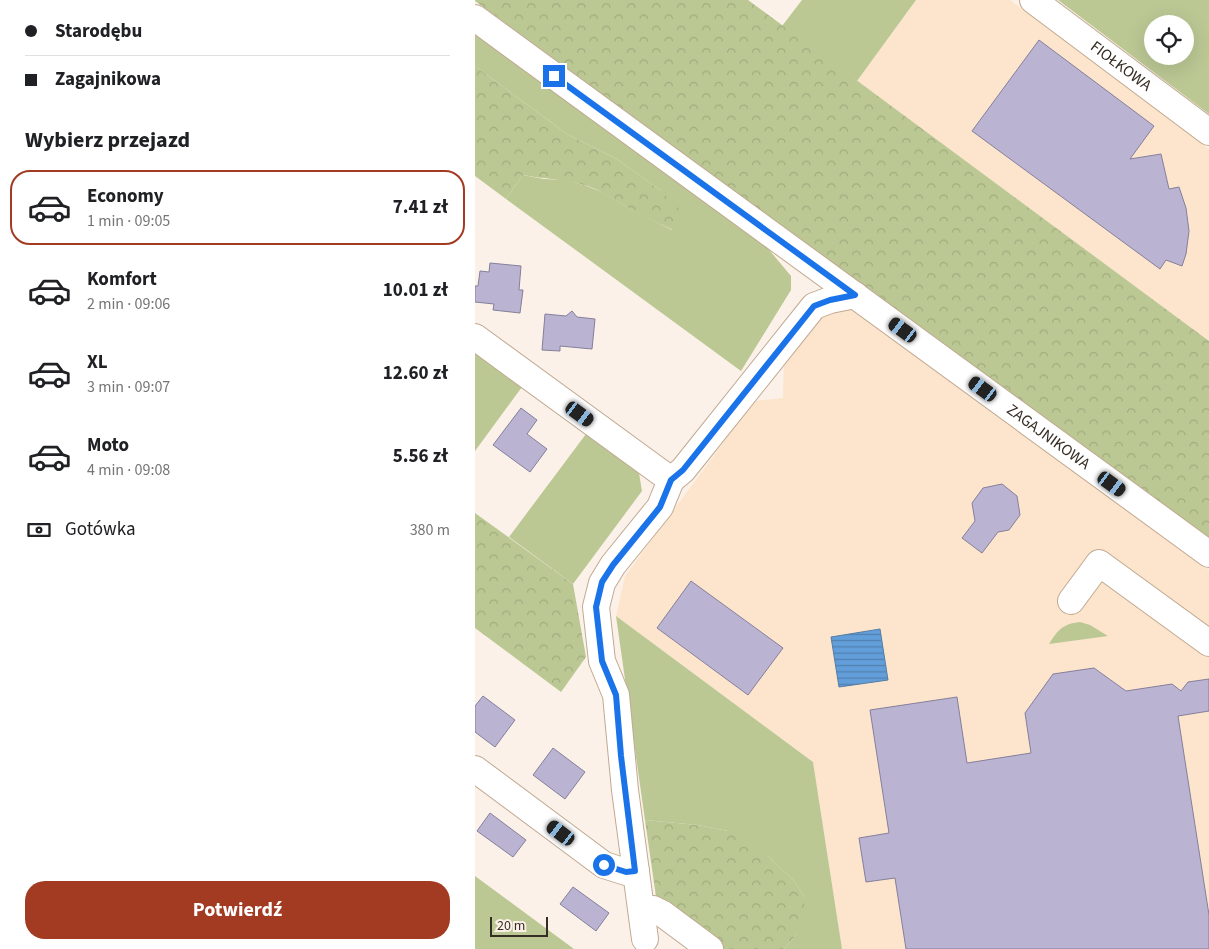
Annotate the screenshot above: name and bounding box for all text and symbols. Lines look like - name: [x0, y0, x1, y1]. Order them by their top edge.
- map controls: [1144, 15, 1194, 65]
- button: locate: [1144, 15, 1194, 65]
- text: Starodębu: [55, 18, 142, 45]
- street label: FIOŁKOWA: [1086, 36, 1156, 96]
- route end: [543, 65, 565, 87]
- text: Zagajnikowa: [55, 66, 161, 93]
- text: Wybierz przejazd: [25, 124, 190, 156]
- text: Economy: [87, 183, 164, 210]
- icon: car: [27, 185, 72, 230]
- text: 7.41 zł: [393, 194, 448, 221]
- text: 1 min · 09:05: [87, 210, 170, 232]
- text: Komfort: [87, 266, 157, 293]
- icon: car: [27, 268, 72, 313]
- text: 10.01 zł: [383, 277, 448, 304]
- text: 2 min · 09:06: [87, 293, 170, 315]
- car: [886, 315, 919, 345]
- text: XL: [87, 349, 108, 376]
- icon: car: [27, 351, 72, 396]
- text: 12.60 zł: [383, 360, 448, 387]
- car: [966, 374, 999, 404]
- text: 3 min · 09:07: [87, 376, 170, 398]
- car: [563, 399, 596, 429]
- street label: ZAGAJNIKOWA: [1002, 399, 1095, 475]
- text: Moto: [87, 432, 129, 459]
- icon: car: [27, 434, 72, 479]
- text: 5.56 zł: [393, 443, 448, 470]
- text: 4 min · 09:08: [87, 459, 170, 481]
- car: [1095, 469, 1128, 499]
- icon: cash: [25, 516, 53, 544]
- text: Gotówka: [65, 516, 136, 543]
- text: 380 m: [410, 519, 450, 541]
- car: [544, 818, 577, 848]
- route start: [593, 854, 615, 876]
- button: Potwierdź: [25, 881, 450, 939]
- scale bar: [490, 914, 547, 937]
- text: 20 m: [497, 916, 525, 936]

